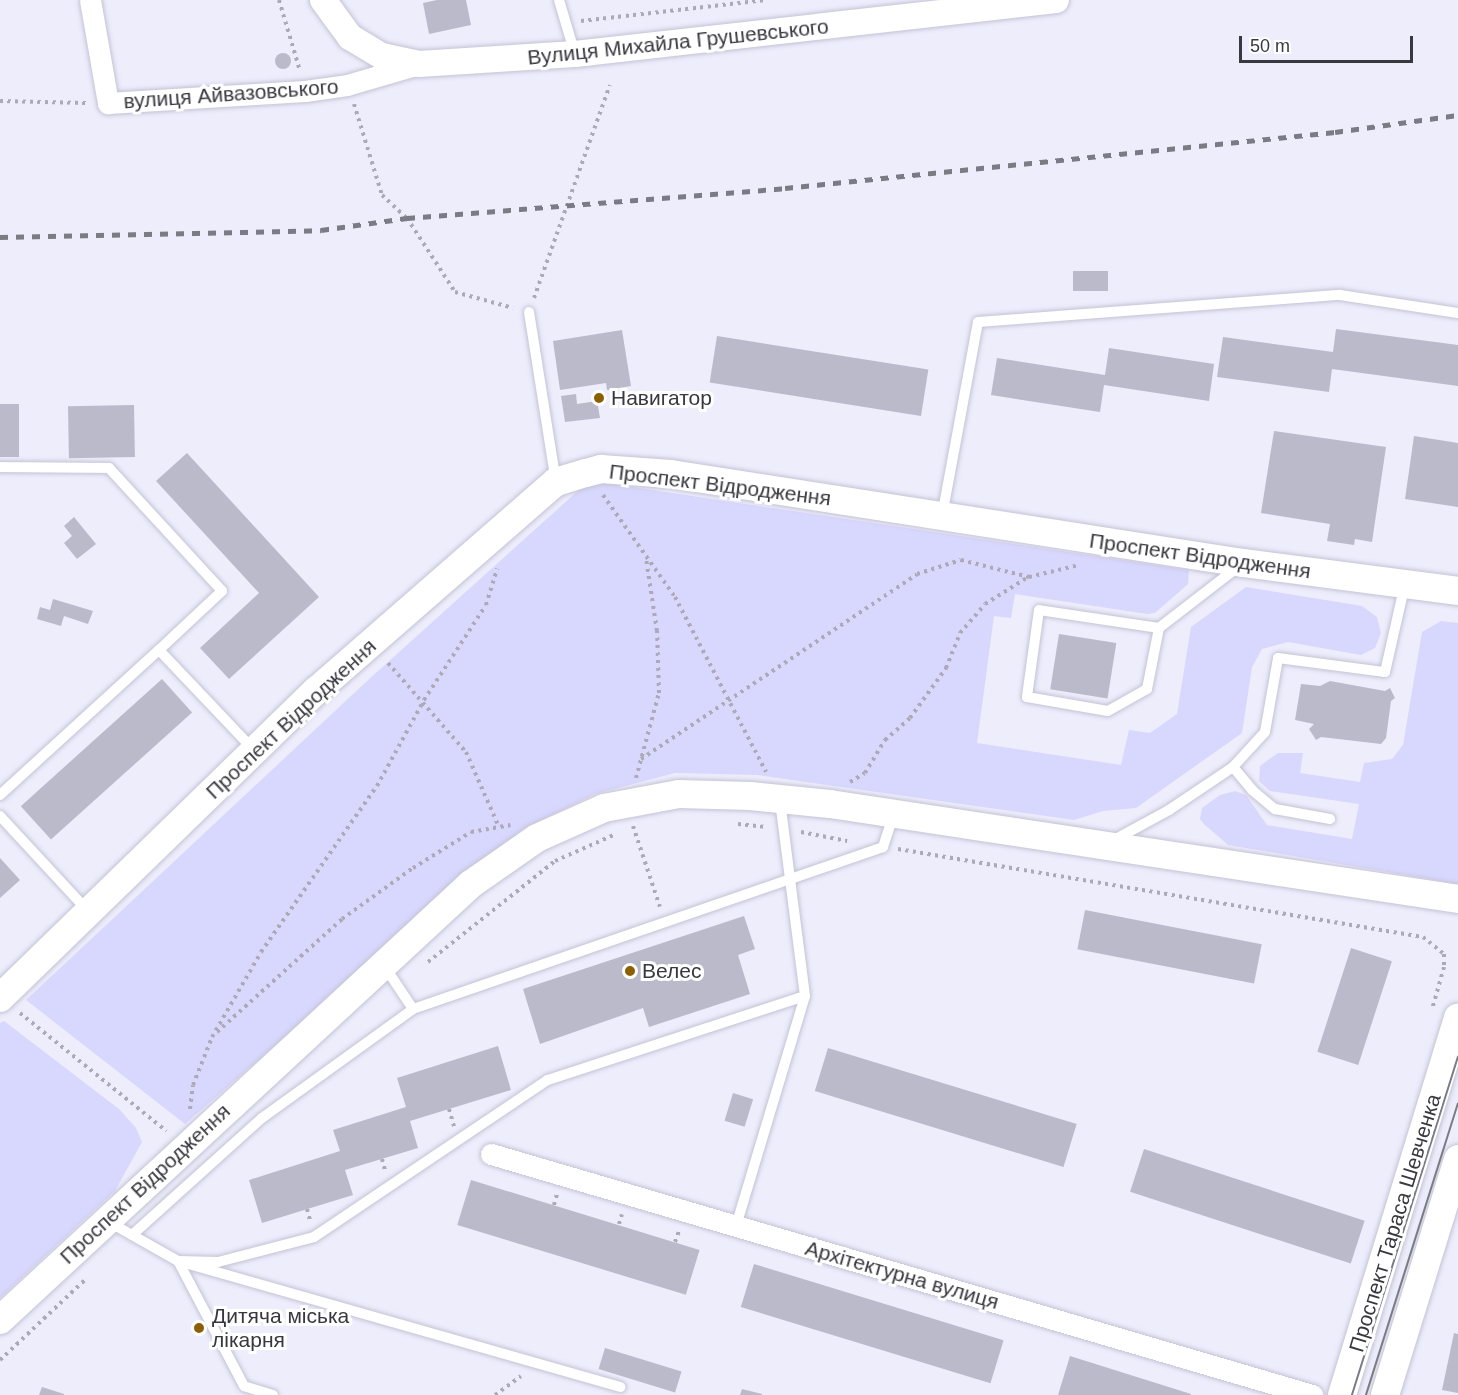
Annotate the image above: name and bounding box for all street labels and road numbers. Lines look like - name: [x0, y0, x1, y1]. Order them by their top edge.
- street label: Вулиця Михайла Грушевського: [526, 14, 830, 70]
- street label: вулиця Айвазовського: [123, 74, 339, 114]
- street label: Проспект Відродження: [608, 459, 832, 511]
- street label: Проспект Відродження: [1088, 528, 1312, 584]
- street label: Проспект Відродження: [201, 634, 381, 804]
- street label: Проспект Тараса Шевченка: [1344, 1091, 1446, 1355]
- street label: Проспект Відродження: [55, 1099, 235, 1269]
- street label: Архітектурна вулиця: [802, 1235, 1002, 1315]

